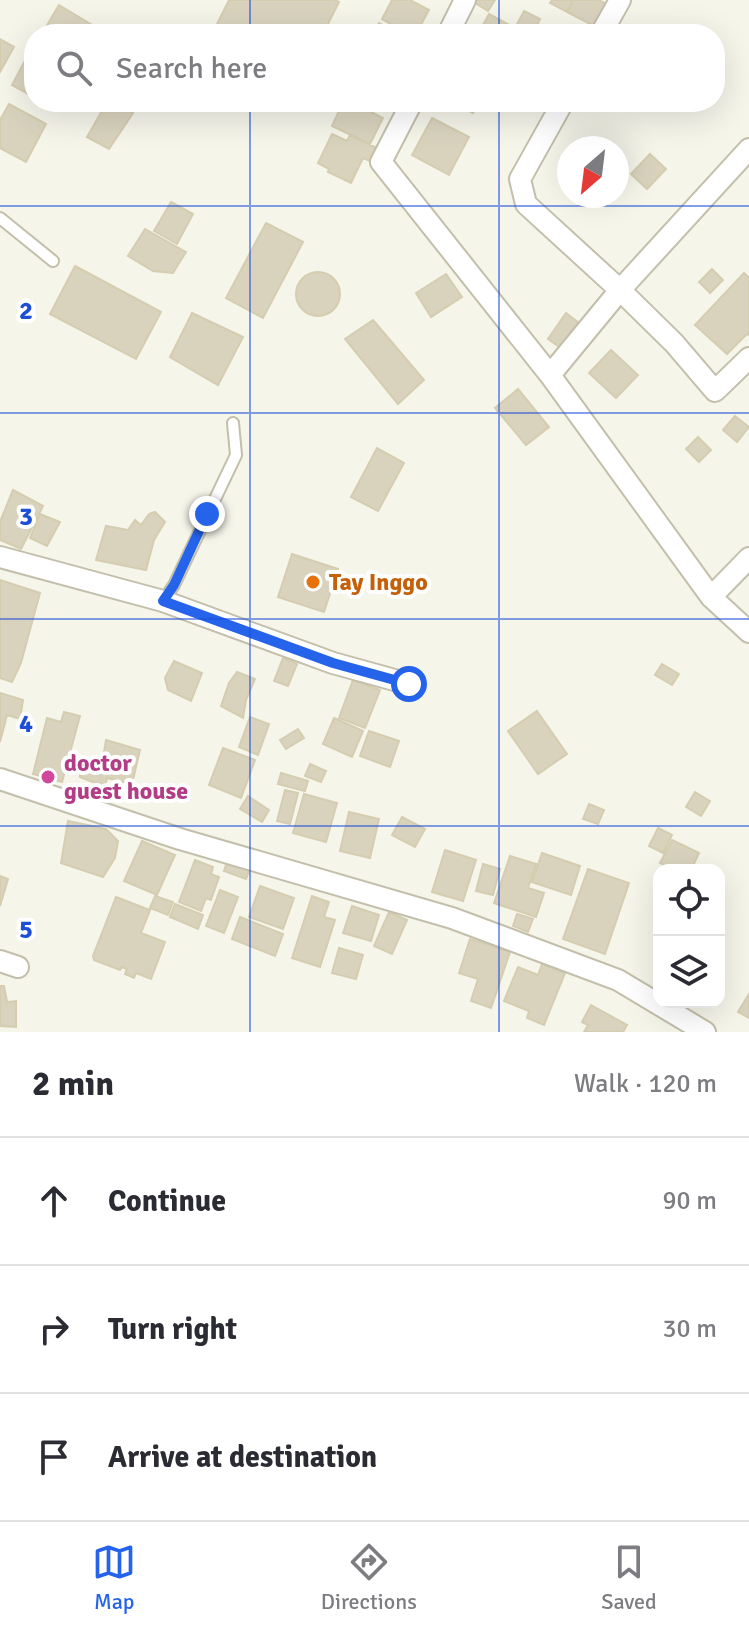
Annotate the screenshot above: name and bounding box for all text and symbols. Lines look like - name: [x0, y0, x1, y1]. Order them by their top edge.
- search box: [24, 24, 725, 112]
- icon: search: [52, 46, 96, 90]
- text: Search here: [116, 50, 267, 87]
- north arrow: [557, 136, 629, 208]
- text: 2: [19, 295, 33, 327]
- route end: [189, 496, 225, 532]
- text: 3: [19, 501, 33, 533]
- place label: Tay Inggo: [329, 567, 428, 597]
- marker: Tay Inggo: [304, 573, 322, 591]
- route start: [391, 666, 427, 702]
- text: 4: [19, 708, 33, 740]
- place label: doctor guest house: [64, 748, 188, 806]
- marker: doctor guest house: [39, 768, 57, 786]
- map controls: [653, 864, 725, 1008]
- button: locate: [653, 864, 725, 936]
- text: 5: [19, 914, 33, 946]
- button: layers: [653, 936, 725, 1008]
- text: 2 min: [32, 1063, 114, 1105]
- text: Walk · 120 m: [574, 1068, 717, 1100]
- icon: ahead: [32, 1179, 76, 1223]
- text: Continue: [108, 1183, 226, 1220]
- text: 90 m: [662, 1185, 717, 1217]
- icon: right: [32, 1307, 76, 1351]
- text: Turn right: [108, 1311, 237, 1348]
- text: 30 m: [662, 1313, 717, 1345]
- icon: arrive: [32, 1435, 76, 1479]
- text: Arrive at destination: [108, 1439, 377, 1476]
- tab: Map: [92, 1540, 136, 1615]
- tab: Directions: [321, 1540, 417, 1615]
- tab: Saved: [601, 1540, 657, 1615]

